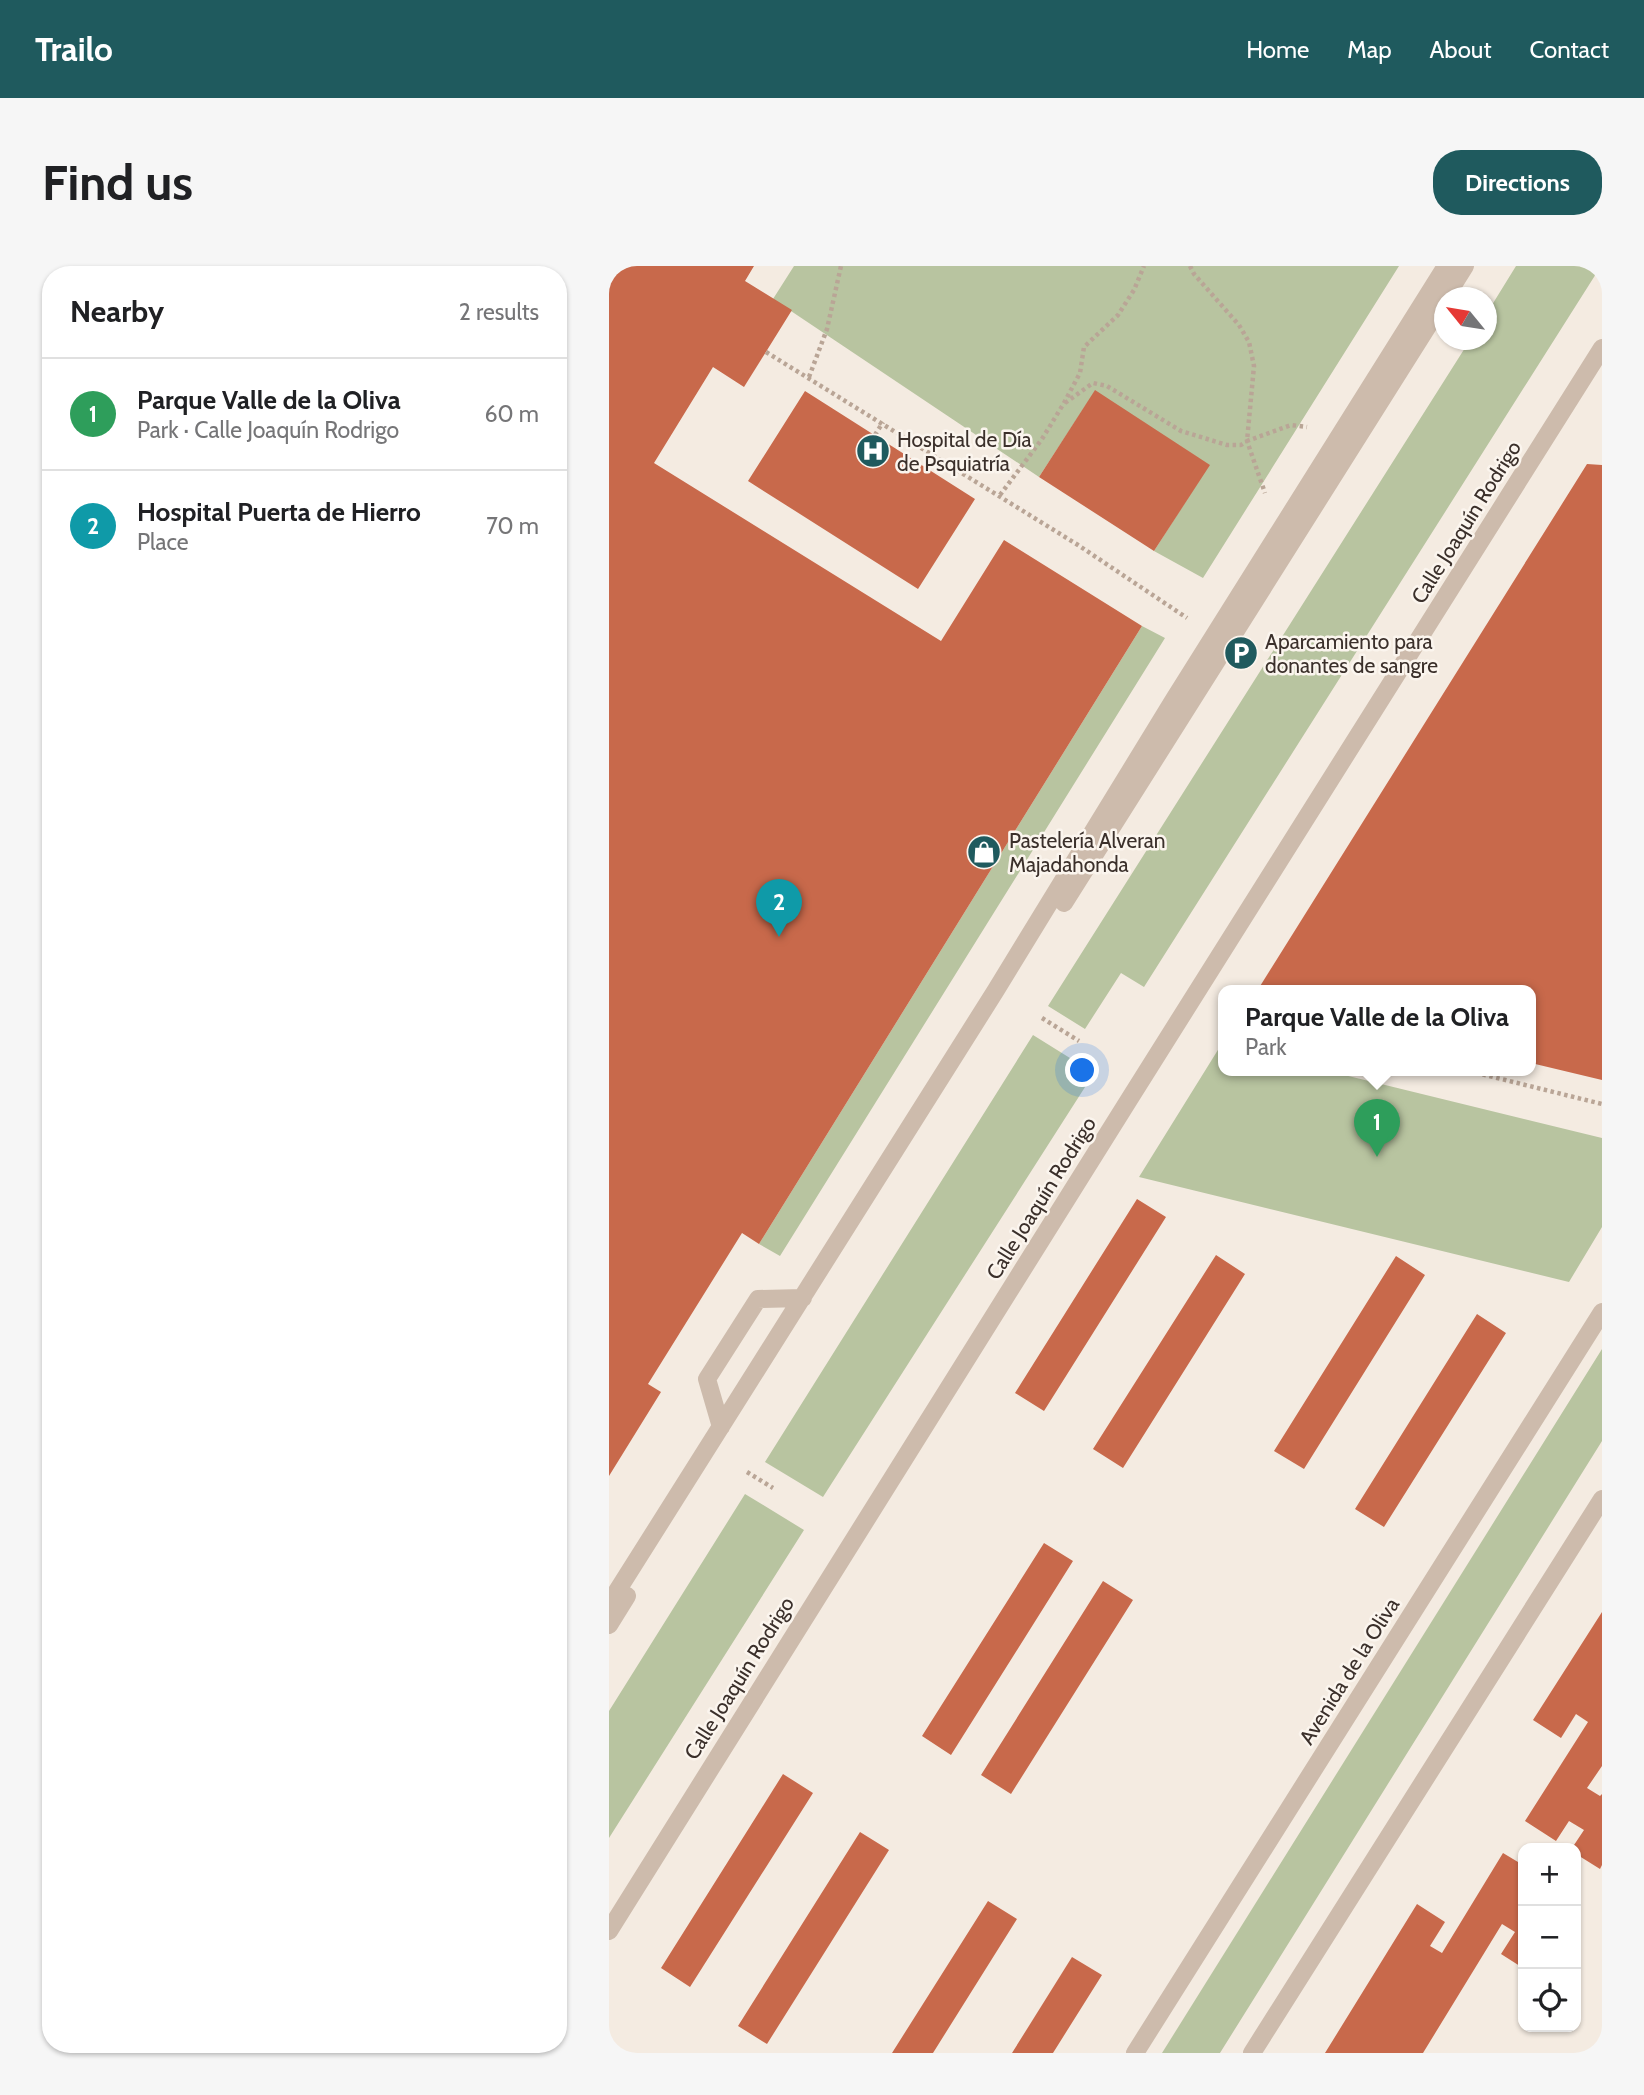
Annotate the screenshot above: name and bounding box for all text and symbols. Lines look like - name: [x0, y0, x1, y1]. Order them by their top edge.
- text: Trailo: [35, 29, 113, 69]
- text: Home: [1246, 35, 1309, 64]
- text: Map: [1347, 35, 1392, 64]
- text: About: [1430, 35, 1492, 64]
- text: Contact: [1530, 35, 1609, 64]
- button: Directions: [1433, 150, 1602, 215]
- text: Find us: [42, 153, 193, 212]
- north arrow: [1434, 287, 1497, 350]
- text: Nearby: [70, 293, 164, 330]
- text: 2 results: [459, 298, 539, 326]
- text: Parque Valle de la Oliva: [137, 384, 401, 416]
- text: 1: [89, 400, 97, 428]
- text: 60 m: [485, 400, 539, 428]
- text: Park · Calle Joaquín Rodrigo: [137, 416, 399, 444]
- place label: Hospital de Día de Psquiatría: [897, 427, 1032, 476]
- hospital icon: Hospital de Día de Psquiatría: [854, 432, 892, 470]
- street label: Calle Joaquín Rodrigo: [1406, 436, 1526, 608]
- text: Hospital Puerta de Hierro: [137, 496, 421, 528]
- text: 2: [87, 512, 99, 540]
- text: 70 m: [486, 512, 539, 540]
- text: Place: [137, 528, 189, 556]
- place label: Aparcamiento para donantes de sangre: [1265, 629, 1438, 678]
- parking icon: Aparcamiento para donantes de sangre: [1222, 634, 1260, 672]
- place label: Pastelería Alveran Majadahonda: [1009, 828, 1166, 878]
- shop icon: Pastelería Alveran Majadahonda: [965, 833, 1003, 871]
- pin: 2: [756, 879, 802, 937]
- popup: [1218, 985, 1536, 1076]
- text: Parque Valle de la Oliva: [1245, 1001, 1509, 1033]
- text: Park: [1245, 1033, 1287, 1061]
- your location: [1065, 1053, 1099, 1087]
- pin: 1: [1354, 1099, 1400, 1157]
- street label: Calle Joaquín Rodrigo: [981, 1112, 1101, 1284]
- street label: Calle Joaquín Rodrigo: [679, 1592, 799, 1764]
- street label: Avenida de la Oliva: [1294, 1593, 1404, 1749]
- map controls: [1518, 1843, 1581, 2032]
- button: +: [1518, 1843, 1581, 1906]
- button: −: [1518, 1906, 1581, 1969]
- button: locate: [1518, 1969, 1581, 2032]

